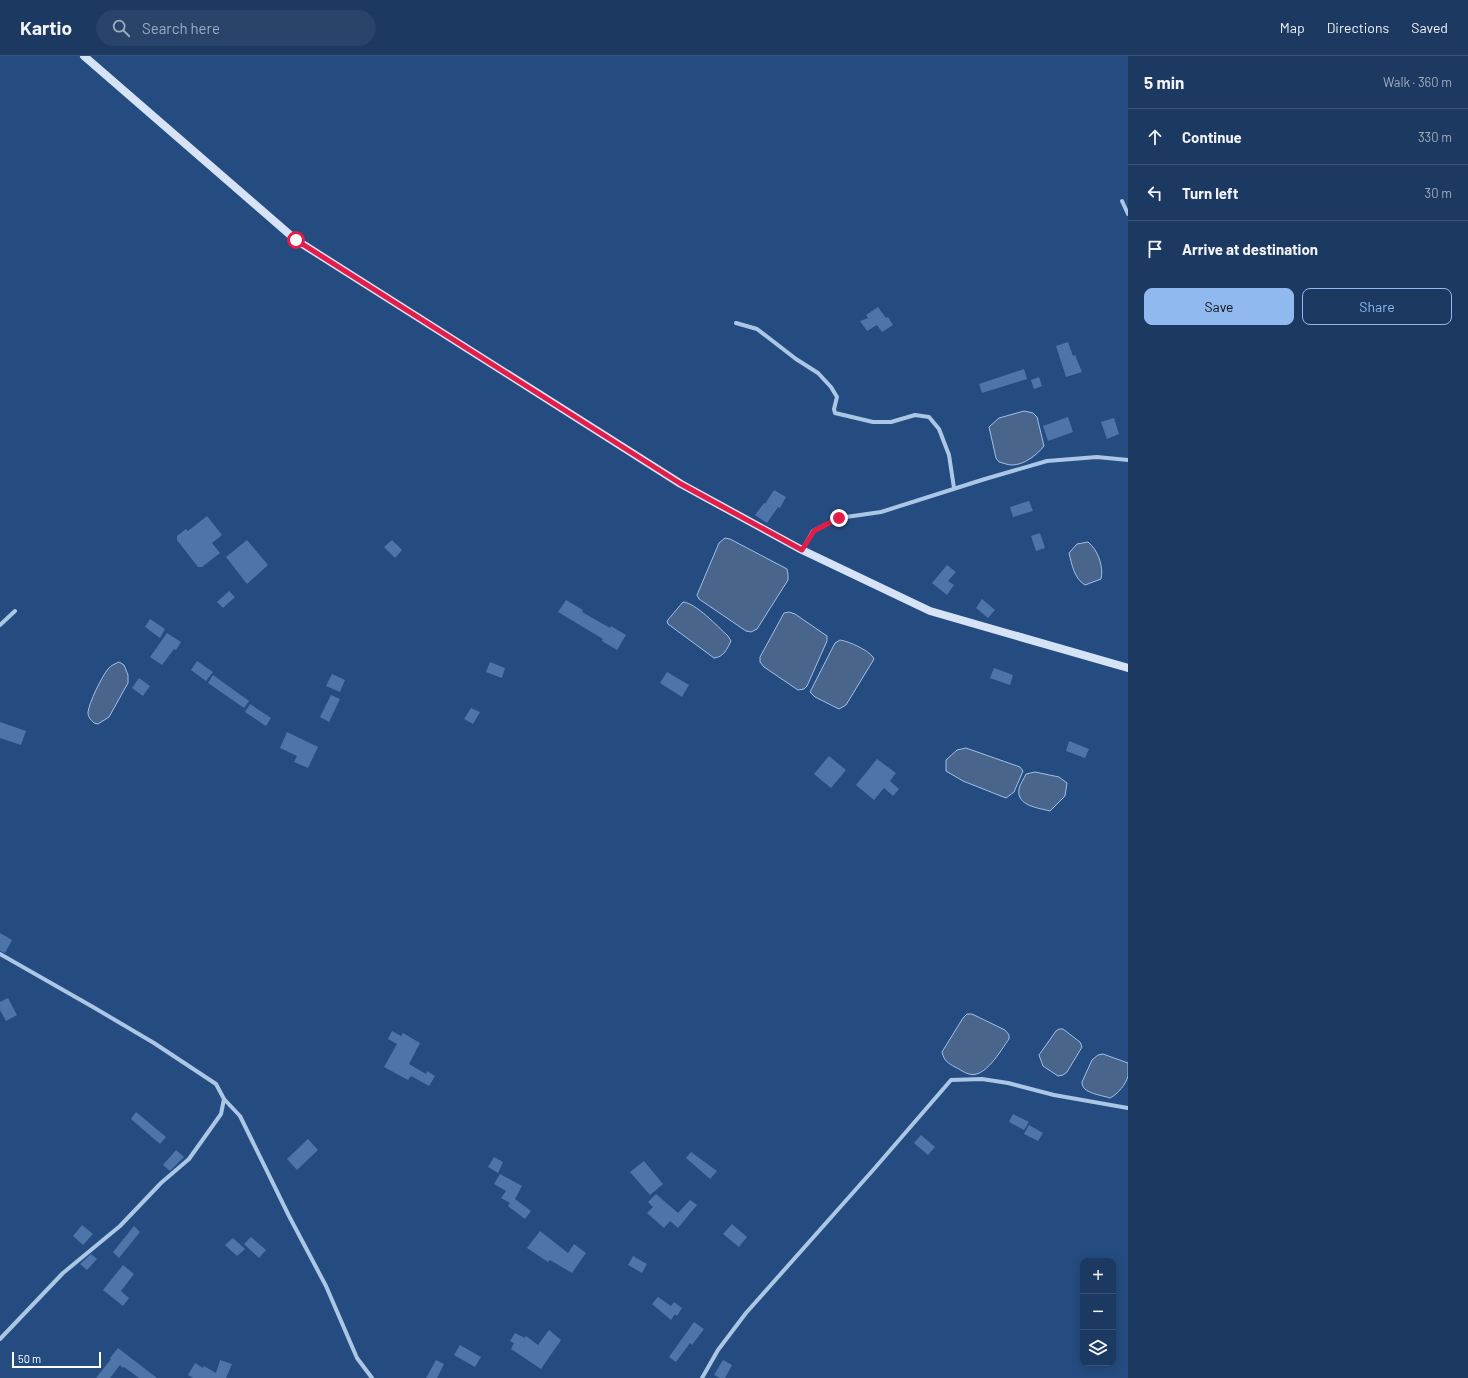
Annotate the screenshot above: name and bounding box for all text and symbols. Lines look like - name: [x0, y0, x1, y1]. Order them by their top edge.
- search box: [96, 10, 376, 46]
- text: Kartio: [20, 16, 72, 39]
- icon: search: [110, 17, 132, 39]
- text: Search here: [142, 19, 220, 37]
- text: Map: [1280, 19, 1305, 36]
- text: Directions: [1327, 19, 1389, 36]
- text: Saved: [1411, 19, 1448, 36]
- text: 5 min: [1144, 72, 1184, 92]
- text: Walk · 360 m: [1383, 74, 1452, 90]
- icon: ahead: [1144, 126, 1166, 148]
- text: Continue: [1182, 128, 1242, 146]
- text: 330 m: [1418, 129, 1452, 145]
- icon: left: [1144, 182, 1166, 204]
- text: Turn left: [1182, 184, 1238, 202]
- text: 30 m: [1425, 185, 1452, 201]
- route start: [287, 231, 305, 249]
- icon: arrive: [1144, 238, 1166, 260]
- text: Arrive at destination: [1182, 240, 1318, 258]
- button: Save: [1144, 288, 1294, 325]
- button: Share: [1302, 288, 1452, 325]
- route end: [830, 509, 848, 527]
- map controls: [1080, 1258, 1116, 1366]
- button: +: [1080, 1258, 1116, 1294]
- button: −: [1080, 1294, 1116, 1330]
- button: layers: [1080, 1330, 1116, 1366]
- scale bar: [12, 1350, 101, 1369]
- text: 50 m: [18, 1352, 41, 1365]

